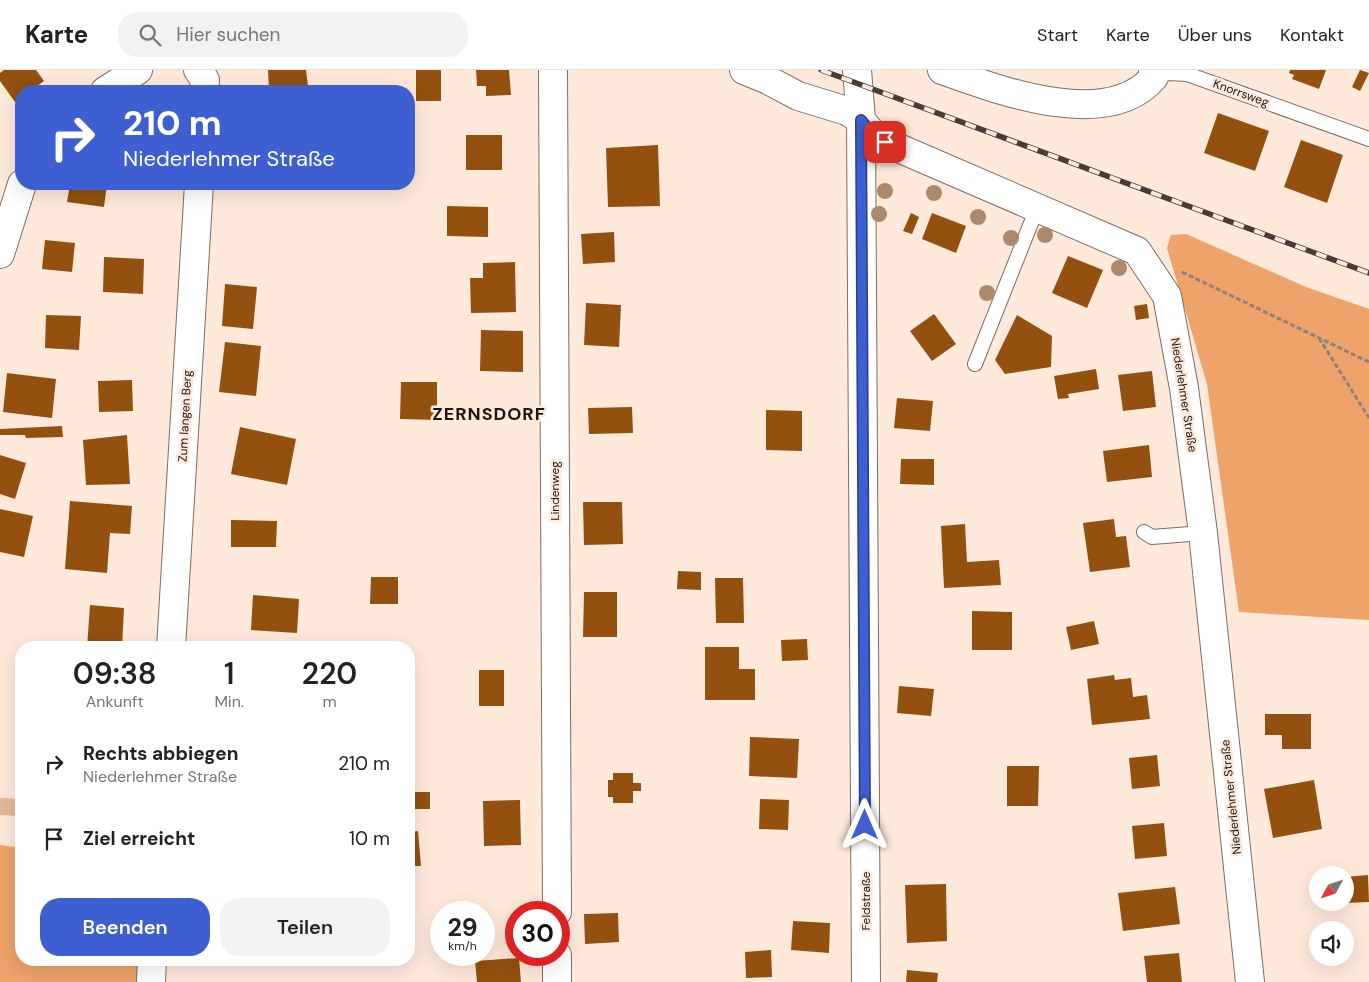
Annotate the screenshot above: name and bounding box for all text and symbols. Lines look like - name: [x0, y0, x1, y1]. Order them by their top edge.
- search box: [118, 12, 468, 57]
- text: Karte: [25, 19, 88, 50]
- icon: search: [136, 21, 164, 49]
- text: Hier suchen: [176, 22, 281, 47]
- text: Start: [1037, 23, 1078, 47]
- text: Karte: [1106, 23, 1150, 47]
- text: Über uns: [1178, 23, 1252, 47]
- text: Kontakt: [1280, 23, 1344, 47]
- street label: Knorrsweg: [1211, 76, 1271, 111]
- text: 210 m: [123, 100, 222, 146]
- icon: right: [40, 105, 105, 170]
- pin: [864, 121, 906, 163]
- icon: arrive: [871, 128, 899, 156]
- text: Niederlehmer Straße: [123, 144, 335, 173]
- street label: Niederlehmer Straße: [1167, 337, 1201, 453]
- street label: Zum langen Berg: [175, 369, 195, 462]
- district label: ZERNSDORF: [432, 402, 546, 426]
- street label: Lindenweg: [547, 461, 563, 521]
- text: 09:38: [73, 654, 157, 693]
- text: 1: [224, 654, 234, 693]
- text: 220: [302, 654, 357, 693]
- text: Ankunft: [86, 691, 144, 712]
- text: Min.: [214, 691, 244, 712]
- text: m: [322, 691, 337, 712]
- street label: Niederlehmer Straße: [1217, 739, 1245, 855]
- text: Rechts abbiegen: [83, 741, 238, 766]
- icon: right: [40, 750, 68, 778]
- text: 210 m: [338, 751, 390, 776]
- text: Niederlehmer Straße: [83, 766, 237, 787]
- position arrow: [838, 798, 890, 850]
- icon: arrive: [40, 825, 68, 853]
- text: Ziel erreicht: [83, 826, 195, 851]
- text: 10 m: [349, 826, 390, 851]
- north arrow: [1309, 866, 1354, 911]
- map controls: [1309, 866, 1354, 966]
- street label: Feldstraße: [858, 871, 874, 931]
- button: Beenden: [40, 898, 210, 956]
- button: Teilen: [220, 898, 390, 956]
- speed limit sign: 30: [505, 901, 570, 966]
- text: 29: [447, 911, 478, 944]
- button: sound: [1309, 921, 1354, 966]
- text: km/h: [448, 938, 477, 954]

